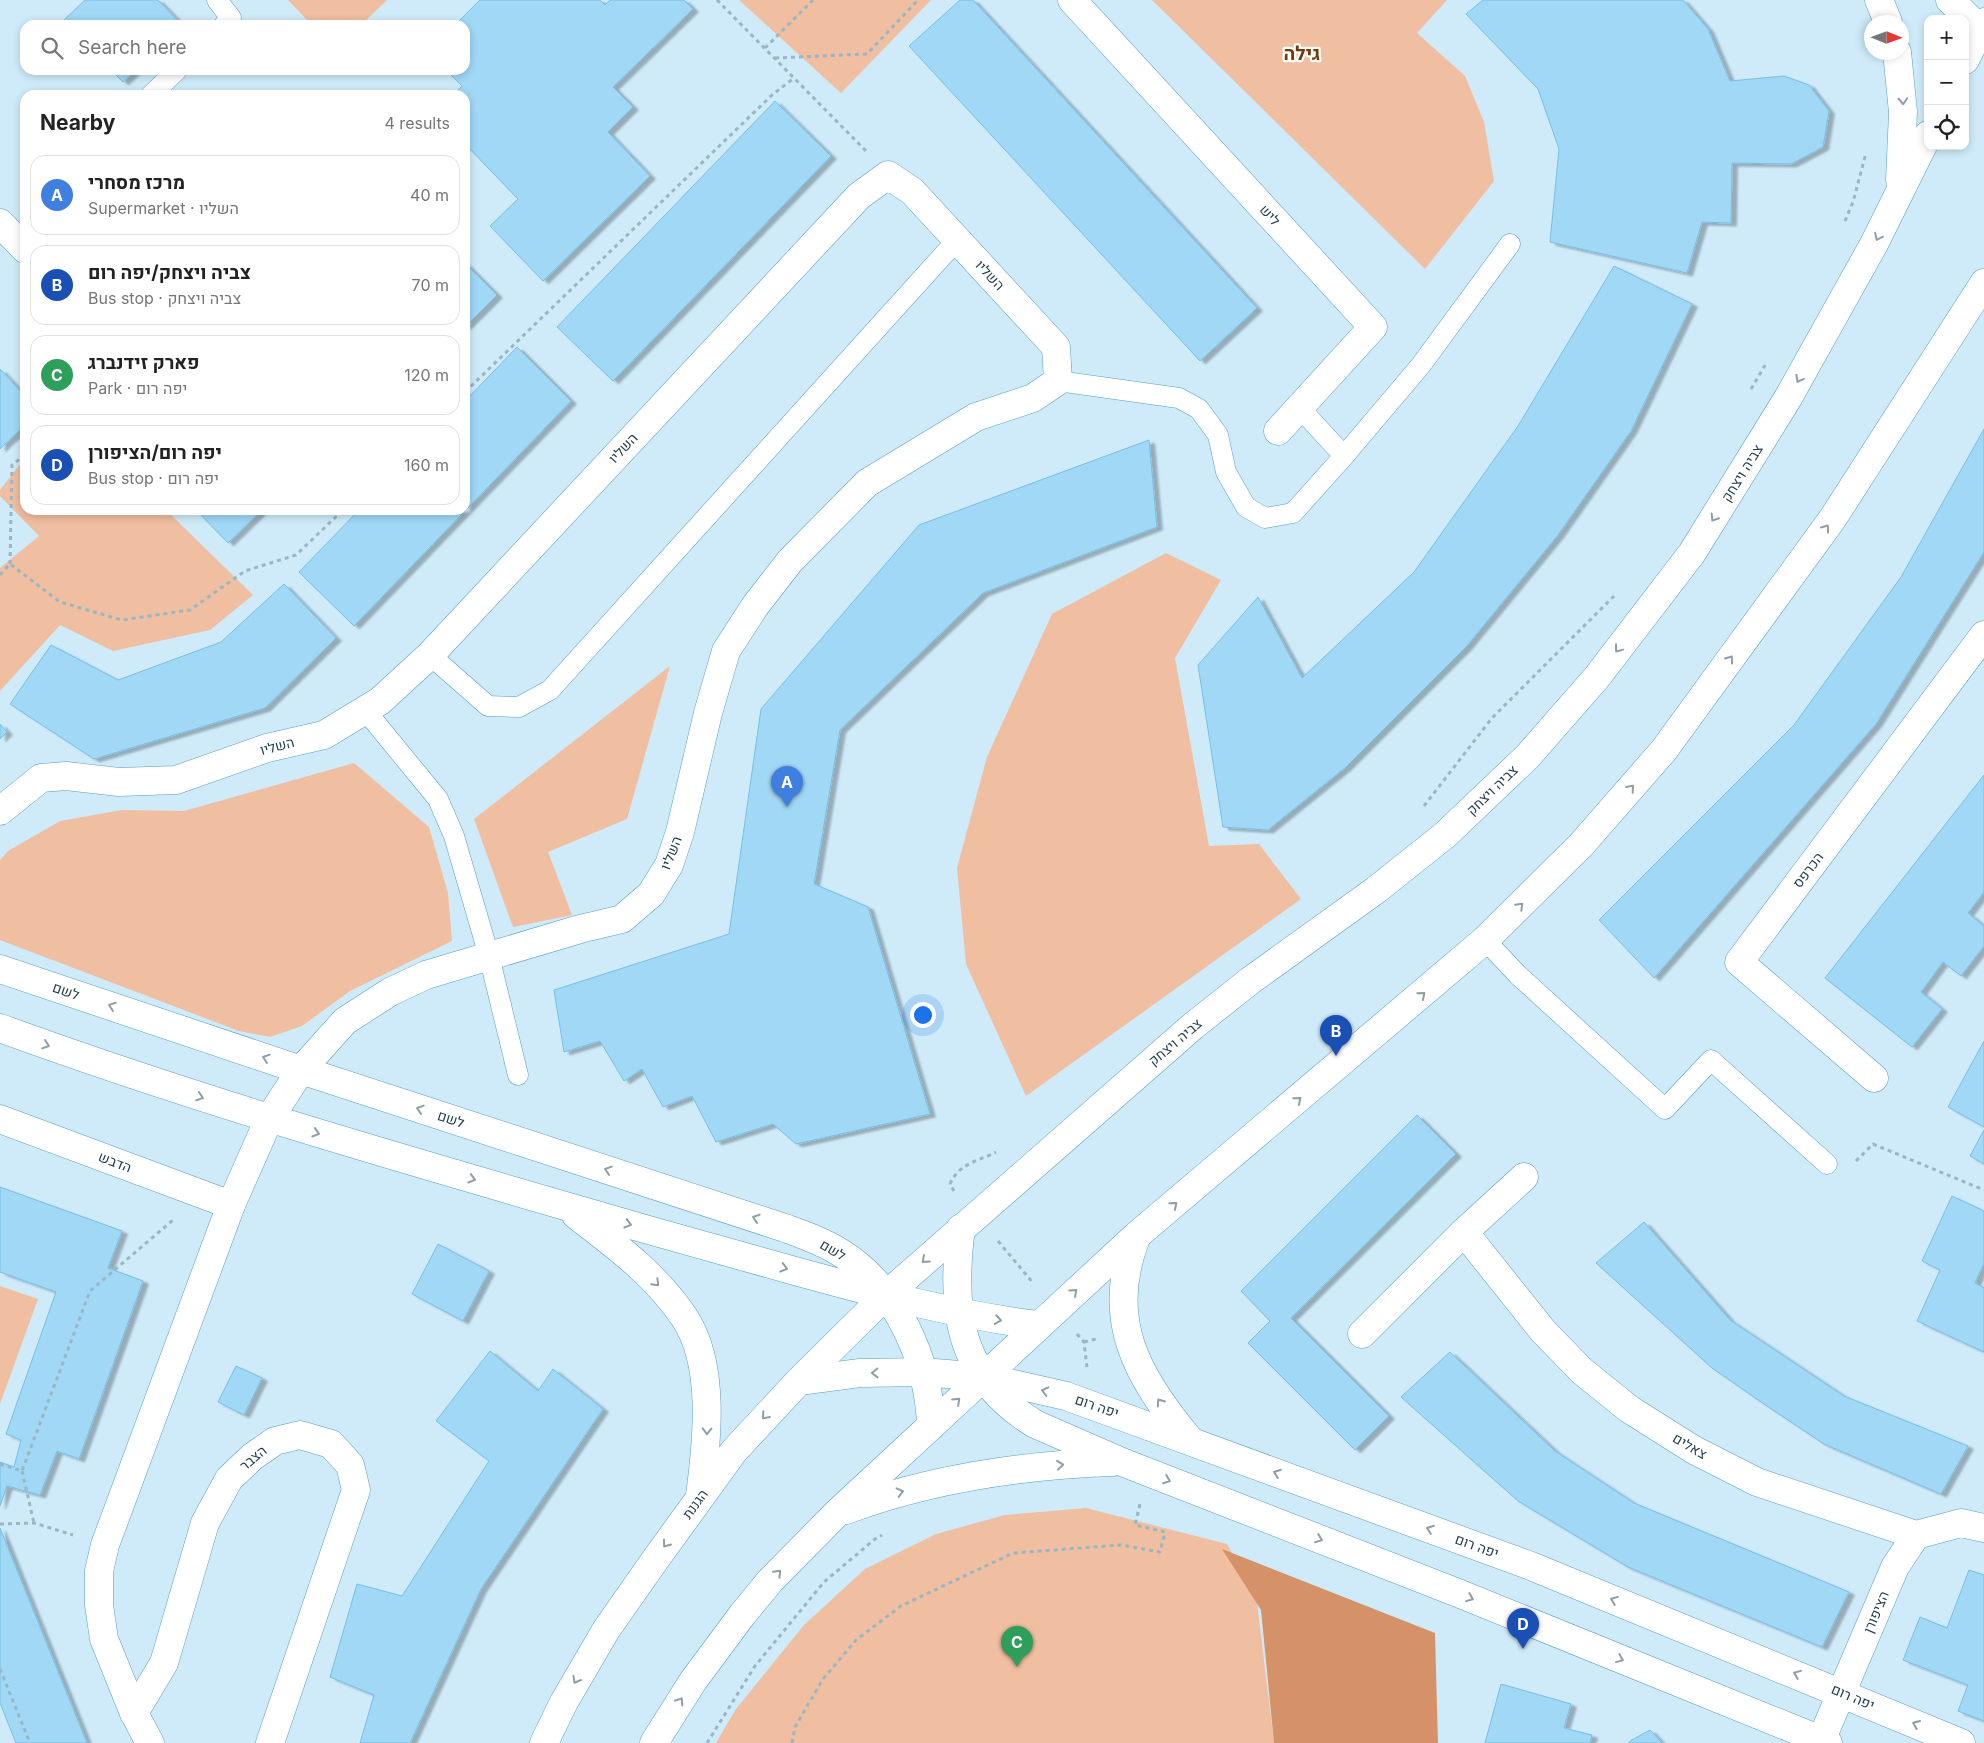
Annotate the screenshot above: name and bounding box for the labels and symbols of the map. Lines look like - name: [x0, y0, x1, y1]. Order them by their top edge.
- north arrow: [1864, 15, 1909, 60]
- district label: גילה: [1284, 42, 1320, 65]
- one-way arrow: [1897, 97, 1908, 105]
- street label: ליש: [1256, 201, 1284, 229]
- one-way arrow: [1874, 232, 1884, 241]
- street label: השליו: [972, 256, 1008, 293]
- one-way arrow: [1795, 374, 1805, 383]
- street label: השליו: [605, 429, 641, 466]
- street label: צביה ויצחק: [1717, 441, 1766, 505]
- one-way arrow: [1711, 512, 1720, 521]
- one-way arrow: [1820, 524, 1829, 534]
- one-way arrow: [1616, 643, 1624, 652]
- one-way arrow: [1724, 655, 1733, 665]
- street label: השליו: [258, 733, 296, 758]
- street label: צביה ויצחק: [1463, 761, 1521, 818]
- pin: A: [771, 766, 803, 807]
- one-way arrow: [1625, 784, 1634, 793]
- street label: השליו: [656, 833, 685, 872]
- street label: הכרפס: [1789, 848, 1827, 891]
- one-way arrow: [1514, 903, 1523, 912]
- street label: לשם: [51, 978, 82, 1003]
- one-way arrow: [1417, 992, 1426, 1001]
- one-way arrow: [108, 1002, 116, 1012]
- your location: [910, 1002, 936, 1028]
- street label: צביה ויצחק: [1144, 1014, 1205, 1069]
- pin: B: [1320, 1015, 1352, 1056]
- one-way arrow: [41, 1039, 50, 1049]
- one-way arrow: [262, 1054, 271, 1064]
- one-way arrow: [195, 1091, 203, 1101]
- one-way arrow: [1292, 1097, 1301, 1106]
- one-way arrow: [417, 1105, 425, 1115]
- street label: לשם: [436, 1106, 467, 1131]
- one-way arrow: [311, 1127, 320, 1137]
- street label: הדבש: [96, 1148, 134, 1176]
- one-way arrow: [604, 1166, 613, 1176]
- one-way arrow: [467, 1173, 475, 1183]
- one-way arrow: [1168, 1201, 1177, 1210]
- one-way arrow: [752, 1214, 761, 1224]
- one-way arrow: [623, 1218, 631, 1228]
- street label: לשם: [817, 1235, 849, 1264]
- one-way arrow: [921, 1254, 930, 1263]
- one-way arrow: [780, 1262, 789, 1273]
- one-way arrow: [650, 1277, 659, 1286]
- one-way arrow: [1069, 1289, 1078, 1298]
- one-way arrow: [994, 1314, 1003, 1324]
- one-way arrow: [870, 1367, 878, 1378]
- one-way arrow: [1042, 1386, 1050, 1396]
- street label: יפה רום: [1073, 1390, 1121, 1421]
- one-way arrow: [952, 1398, 961, 1407]
- one-way arrow: [1157, 1399, 1166, 1408]
- one-way arrow: [762, 1411, 771, 1420]
- one-way arrow: [701, 1427, 712, 1435]
- street label: צאלים: [1670, 1429, 1711, 1462]
- street label: הצבר: [236, 1441, 270, 1474]
- one-way arrow: [1057, 1460, 1065, 1471]
- one-way arrow: [1274, 1469, 1282, 1479]
- one-way arrow: [1162, 1473, 1171, 1484]
- street label: הגננת: [678, 1486, 711, 1522]
- one-way arrow: [896, 1488, 904, 1498]
- one-way arrow: [1426, 1524, 1435, 1535]
- street label: יפה רום: [1453, 1530, 1501, 1561]
- one-way arrow: [1314, 1533, 1322, 1543]
- one-way arrow: [663, 1539, 672, 1548]
- one-way arrow: [772, 1569, 781, 1578]
- street label: הציפורן: [1859, 1588, 1892, 1635]
- one-way arrow: [1465, 1591, 1474, 1602]
- one-way arrow: [1610, 1595, 1619, 1606]
- pin: D: [1507, 1608, 1539, 1649]
- pin: C: [1001, 1626, 1033, 1667]
- one-way arrow: [1616, 1653, 1624, 1663]
- one-way arrow: [1793, 1670, 1802, 1681]
- one-way arrow: [573, 1675, 583, 1684]
- street label: יפה רום: [1829, 1680, 1877, 1713]
- one-way arrow: [673, 1698, 683, 1707]
- one-way arrow: [1912, 1720, 1921, 1730]

